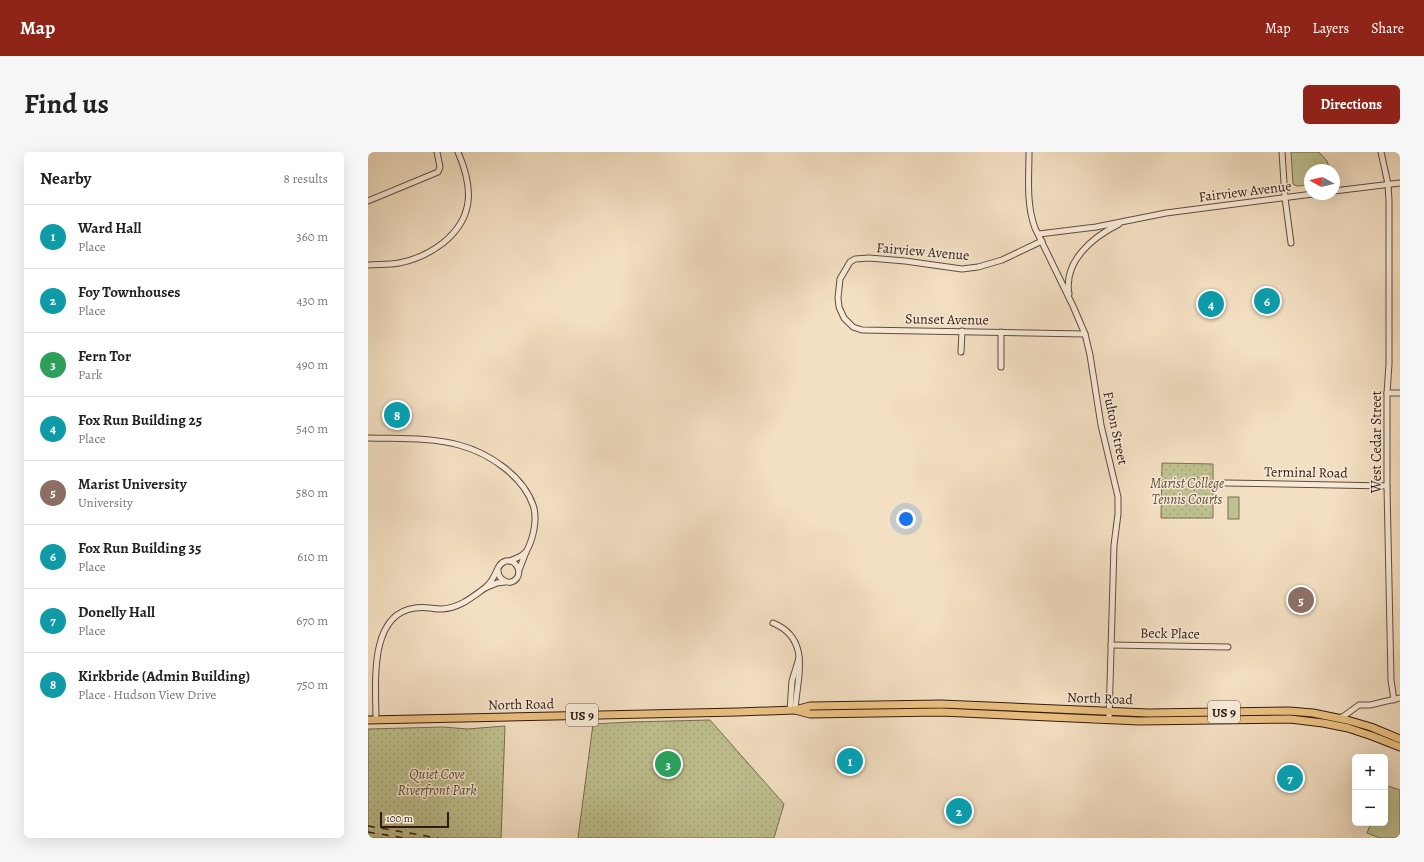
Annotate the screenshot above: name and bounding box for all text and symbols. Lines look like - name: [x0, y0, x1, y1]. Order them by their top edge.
- text: Map: [20, 15, 55, 41]
- text: Map: [1265, 19, 1291, 38]
- text: Layers: [1313, 19, 1349, 38]
- text: Share: [1371, 19, 1404, 38]
- text: Find us: [24, 85, 109, 123]
- button: Directions: [1303, 85, 1400, 124]
- north arrow: [1304, 164, 1340, 200]
- text: Nearby: [40, 167, 91, 190]
- text: 8 results: [284, 170, 328, 187]
- street label: Fairview Avenue: [1198, 176, 1293, 207]
- text: Ward Hall: [78, 218, 141, 238]
- text: 1: [51, 228, 55, 245]
- text: 360 m: [296, 228, 328, 245]
- text: Place: [78, 238, 106, 255]
- street label: Fairview Avenue: [876, 238, 970, 265]
- text: Foy Townhouses: [78, 282, 180, 302]
- pin: 6: [1254, 286, 1280, 316]
- pin: 4: [1198, 289, 1224, 319]
- text: 2: [50, 292, 56, 309]
- text: 430 m: [296, 292, 328, 309]
- text: Place: [78, 302, 106, 319]
- street label: Sunset Avenue: [905, 309, 989, 330]
- text: Fern Tor: [78, 346, 131, 366]
- text: 3: [50, 356, 56, 373]
- text: 490 m: [296, 356, 328, 373]
- text: Park: [78, 366, 102, 383]
- street label: Fulton Street: [1098, 390, 1133, 467]
- street label: West Cedar Street: [1367, 390, 1386, 494]
- pin: 8: [384, 400, 410, 430]
- text: Fox Run Building 25: [78, 410, 202, 430]
- text: 4: [50, 420, 56, 437]
- text: 540 m: [296, 420, 328, 437]
- text: Place: [78, 430, 106, 447]
- street label: Terminal Road: [1264, 462, 1348, 483]
- text: Marist University: [78, 474, 187, 494]
- park label: Marist College Tennis Courts: [1150, 474, 1224, 509]
- text: 5: [50, 484, 56, 501]
- text: 580 m: [296, 484, 328, 501]
- text: University: [78, 494, 133, 511]
- your location: [896, 509, 916, 529]
- text: Fox Run Building 35: [78, 538, 201, 558]
- text: 6: [50, 548, 56, 565]
- text: 610 m: [297, 548, 328, 565]
- text: Place: [78, 558, 106, 575]
- pin: 5: [1288, 585, 1314, 615]
- text: Donelly Hall: [78, 602, 155, 622]
- text: 7: [50, 612, 56, 629]
- text: 670 m: [296, 612, 328, 629]
- text: Place: [78, 622, 106, 639]
- street label: Beck Place: [1140, 623, 1200, 644]
- text: Kirkbride (Admin Building): [78, 666, 250, 686]
- text: 8: [50, 676, 56, 693]
- text: 750 m: [297, 676, 328, 693]
- text: Place · Hudson View Drive: [78, 686, 216, 703]
- street label: North Road: [1067, 688, 1134, 709]
- street label: North Road: [488, 694, 555, 715]
- road number: US 9: [1208, 701, 1240, 723]
- road number: US 9: [566, 704, 598, 726]
- pin: 1: [837, 746, 863, 776]
- pin: 3: [655, 749, 681, 779]
- map controls: [1352, 754, 1388, 826]
- button: +: [1352, 754, 1388, 790]
- pin: 7: [1277, 763, 1303, 793]
- park label: Quiet Cove Riverfront Park: [398, 765, 476, 800]
- button: −: [1352, 790, 1388, 826]
- pin: 2: [946, 796, 972, 826]
- scale bar: [380, 810, 449, 829]
- text: 100 m: [386, 811, 413, 826]

